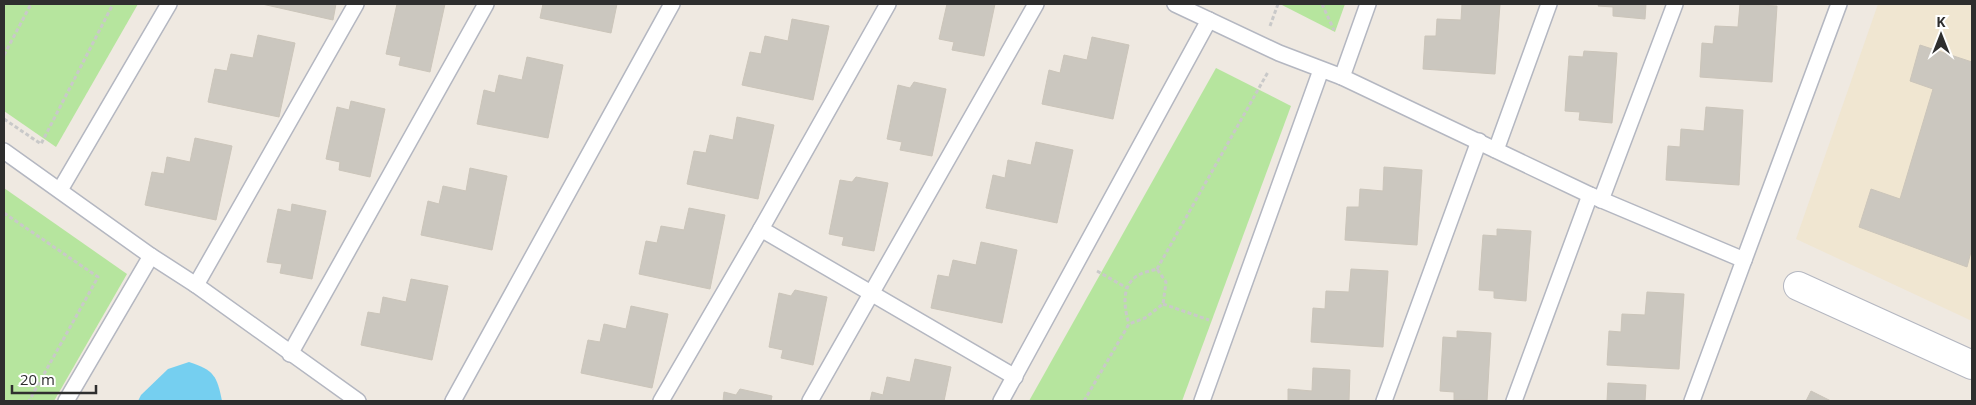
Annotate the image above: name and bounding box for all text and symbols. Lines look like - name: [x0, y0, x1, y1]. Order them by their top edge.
- north arrow: [1916, 10, 1966, 60]
- text: K: [1936, 12, 1946, 31]
- scale bar: [12, 362, 96, 394]
- text: 20 m: [20, 369, 55, 389]

